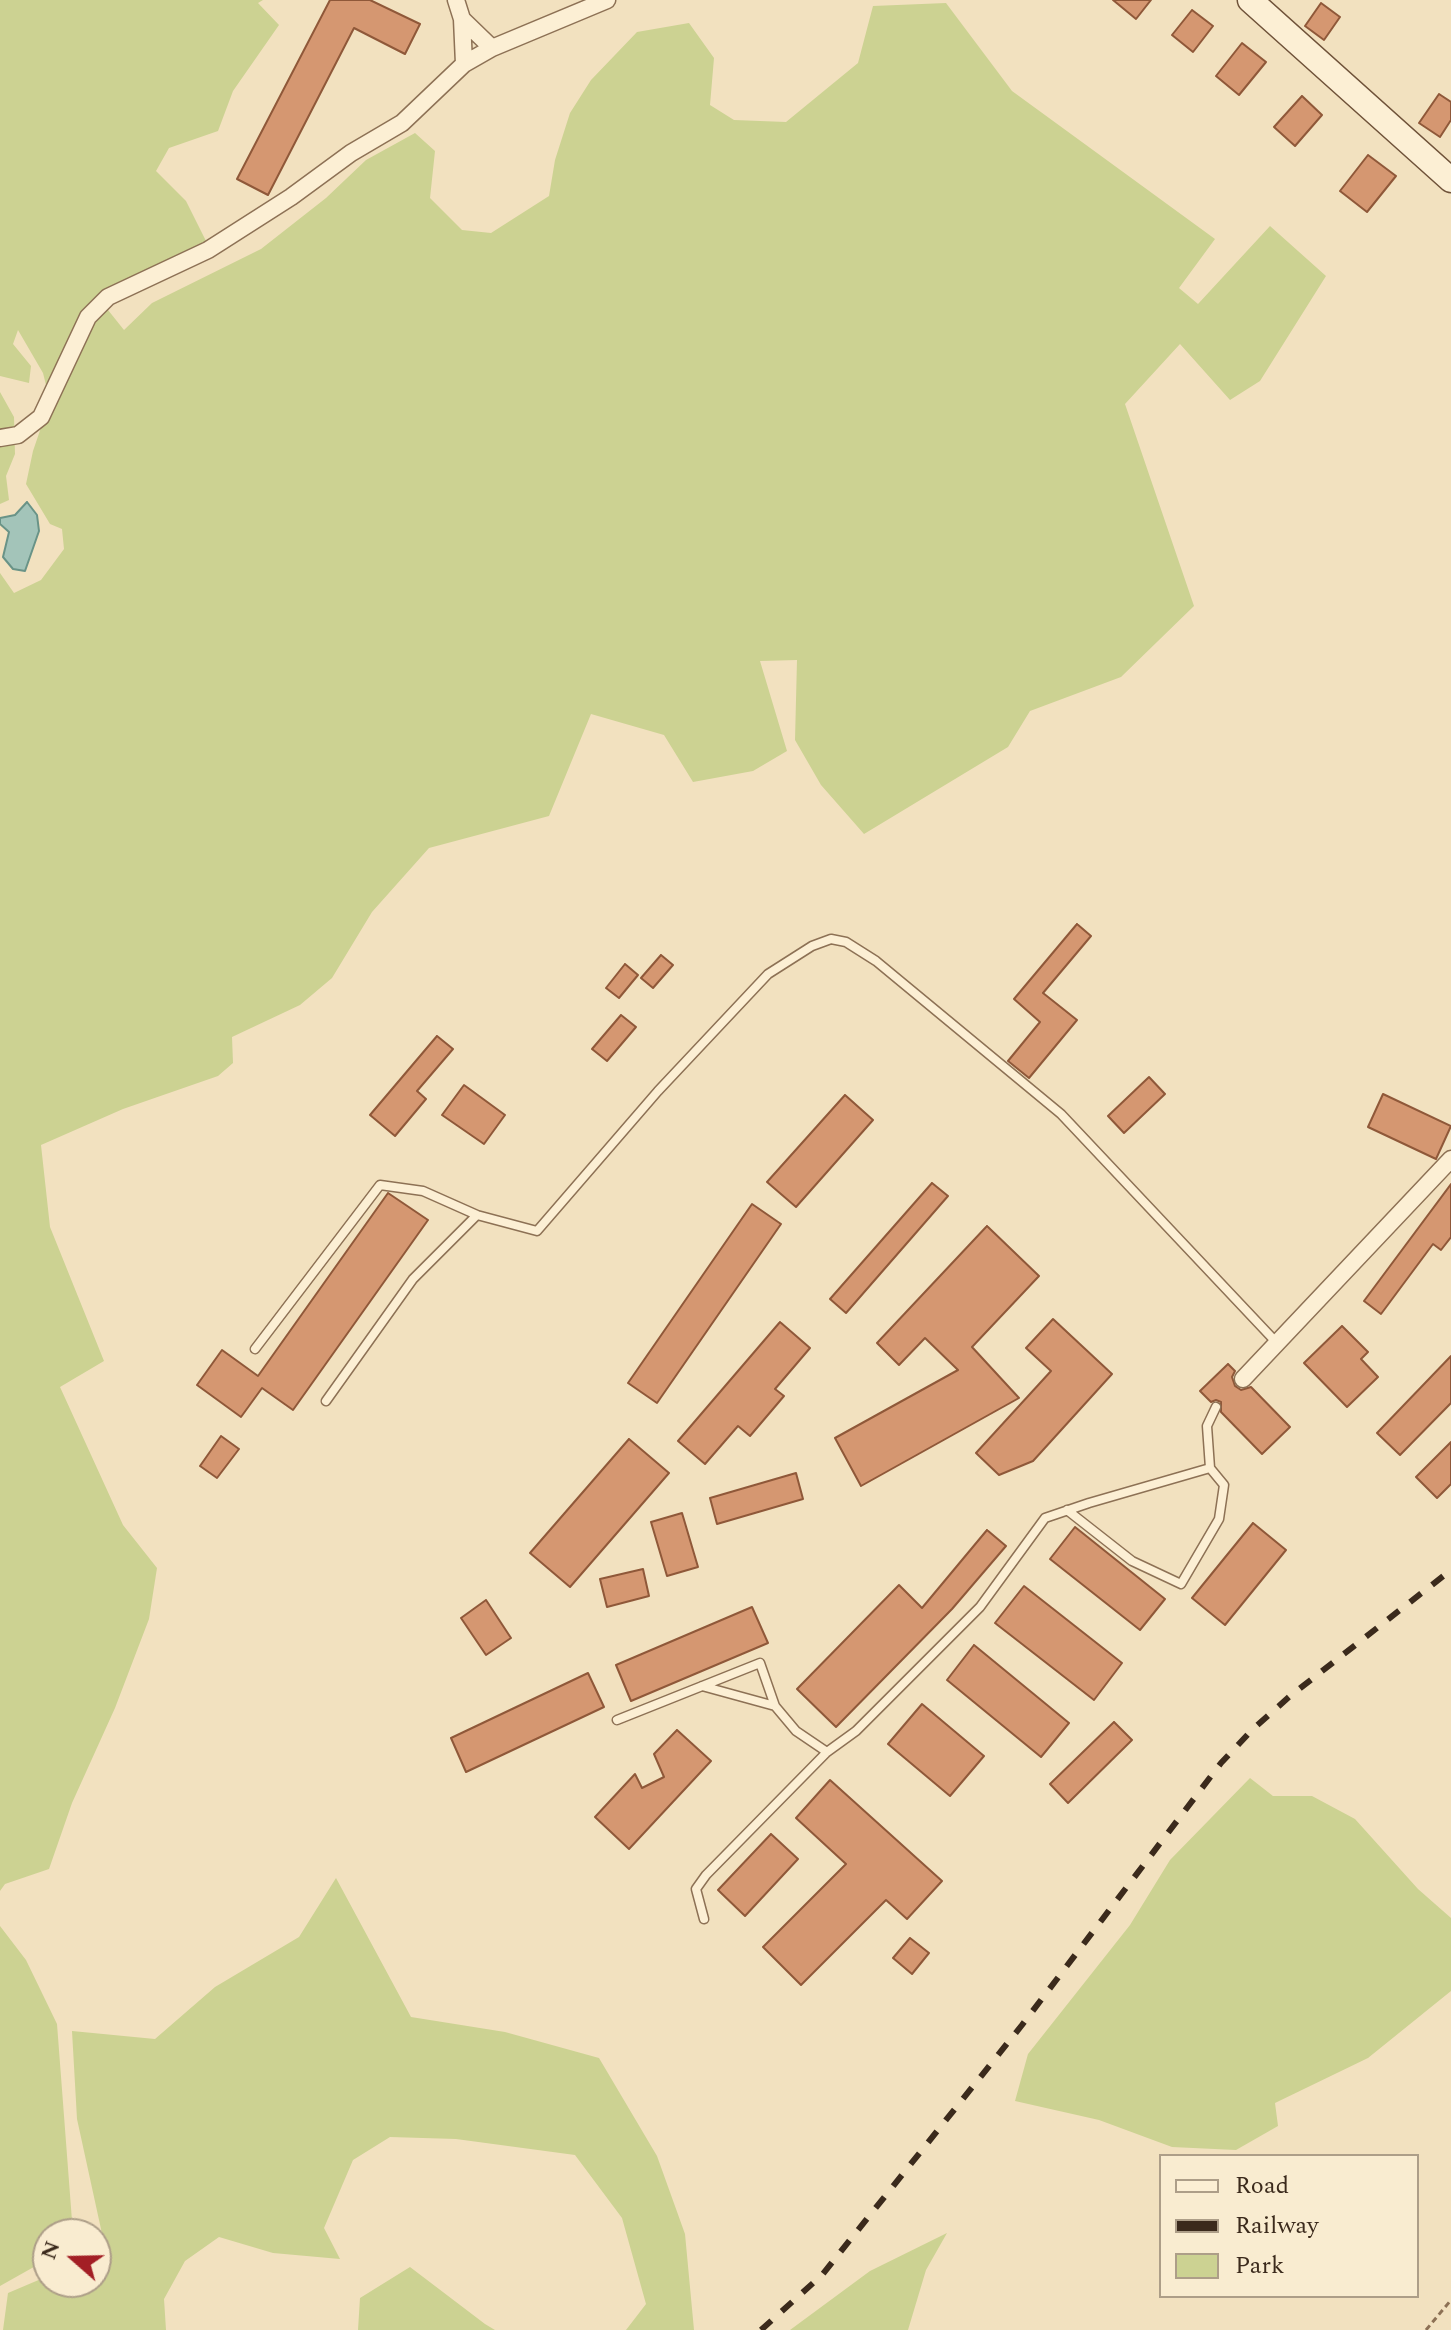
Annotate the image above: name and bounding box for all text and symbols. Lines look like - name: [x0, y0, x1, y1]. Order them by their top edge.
- legend: [1159, 2154, 1419, 2298]
- text: Road: [1235, 2168, 1289, 2204]
- text: Railway: [1235, 2208, 1319, 2244]
- north arrow: [32, 2218, 112, 2298]
- text: N: [32, 2236, 69, 2264]
- text: Park: [1235, 2248, 1285, 2284]

